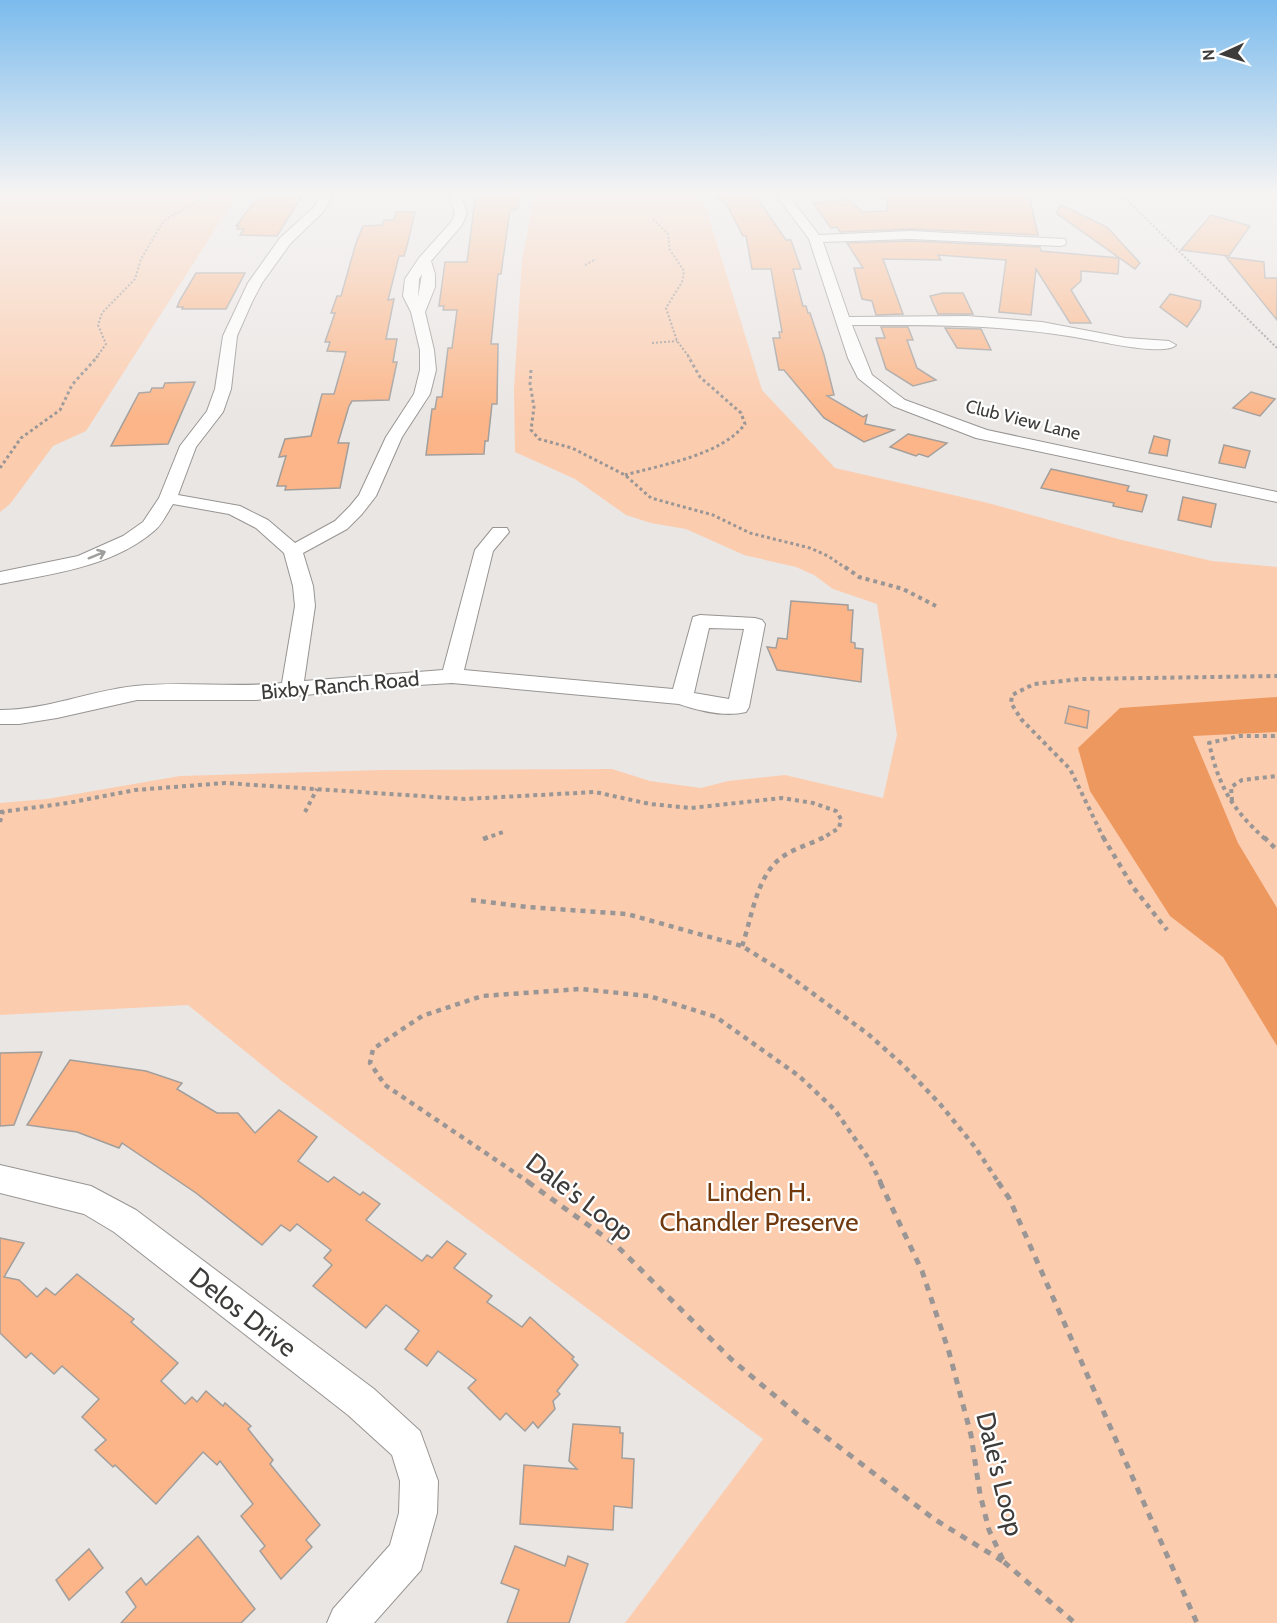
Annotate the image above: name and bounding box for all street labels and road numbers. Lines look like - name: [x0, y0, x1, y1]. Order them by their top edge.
- street label: Club View Lane: [963, 395, 1083, 445]
- street label: Bixby Ranch Road: [260, 666, 420, 704]
- street label: Dale's Loop: [520, 1146, 640, 1248]
- street label: Delos Drive: [183, 1260, 303, 1364]
- street label: Dale's Loop: [969, 1409, 1031, 1539]

